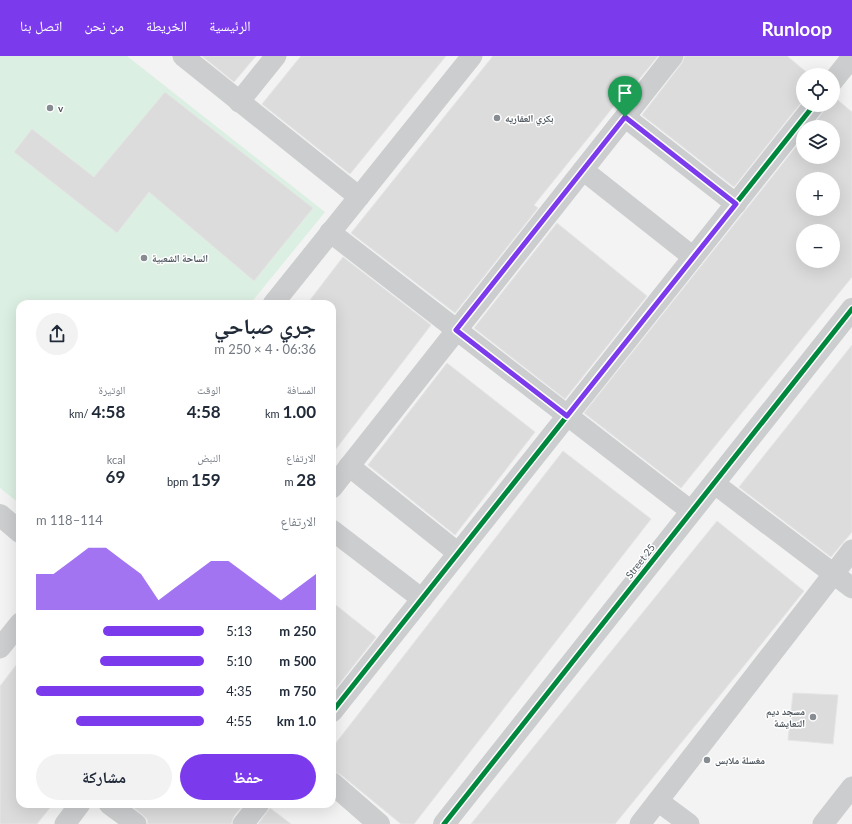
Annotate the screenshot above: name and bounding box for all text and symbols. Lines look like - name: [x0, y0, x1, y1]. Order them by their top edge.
- text: اتصل بنا: [20, 17, 62, 34]
- text: من نحن: [84, 17, 124, 34]
- text: الخريطة: [146, 17, 187, 34]
- text: الرئيسية: [209, 17, 251, 34]
- text: Runloop: [761, 17, 832, 40]
- map controls: [796, 68, 840, 268]
- button: locate: [796, 68, 840, 112]
- pin: [608, 76, 642, 117]
- icon: arrive: [614, 82, 636, 104]
- place label: v: [58, 102, 64, 114]
- marker: v: [45, 103, 55, 113]
- place label: بكري العقاريه: [505, 112, 554, 126]
- marker: بكري العقاريه: [492, 113, 502, 123]
- button: layers: [796, 120, 840, 164]
- button: +: [796, 172, 840, 216]
- button: −: [796, 224, 840, 268]
- place label: الساحة الشعبية: [152, 252, 208, 264]
- marker: الساحة الشعبية: [139, 253, 149, 263]
- text: جري صباحي: [214, 312, 316, 339]
- button: share: [36, 313, 78, 355]
- text: 06:36 · 4 × 250 m: [214, 341, 316, 357]
- text: الوتيرة: [99, 383, 125, 396]
- text: الوقت: [197, 383, 221, 396]
- text: المسافة: [287, 383, 316, 396]
- text: 4:58: [91, 401, 125, 422]
- text: 4:58: [187, 401, 221, 422]
- text: 1.00: [282, 401, 316, 422]
- text: /km: [69, 407, 91, 420]
- text: km: [265, 407, 282, 420]
- text: النبض: [197, 451, 221, 464]
- text: الارتفاع: [286, 451, 316, 464]
- text: kcal: [107, 453, 125, 466]
- text: 69: [106, 466, 125, 487]
- text: 159: [191, 469, 221, 490]
- text: 28: [296, 469, 316, 490]
- text: bpm: [167, 475, 191, 488]
- text: m: [284, 475, 296, 488]
- text: 114–118 m: [36, 512, 103, 528]
- text: الارتفاع: [281, 513, 316, 529]
- street label: Street 25: [623, 541, 657, 581]
- text: 5:13: [226, 623, 252, 639]
- text: 250 m: [279, 623, 316, 639]
- text: 5:10: [226, 653, 252, 669]
- text: 500 m: [279, 653, 316, 669]
- text: 4:35: [226, 683, 252, 699]
- text: 750 m: [279, 683, 316, 699]
- place label: مسجد ديم التعايشة: [766, 705, 805, 729]
- marker: مسجد ديم التعايشة: [808, 712, 818, 722]
- text: 4:55: [226, 713, 252, 729]
- text: 1.0 km: [277, 713, 316, 729]
- button: مشاركة: [36, 754, 172, 800]
- button: حفظ: [180, 754, 316, 800]
- place label: مغسلة ملابس: [715, 754, 765, 767]
- marker: مغسلة ملابس: [702, 755, 712, 765]

